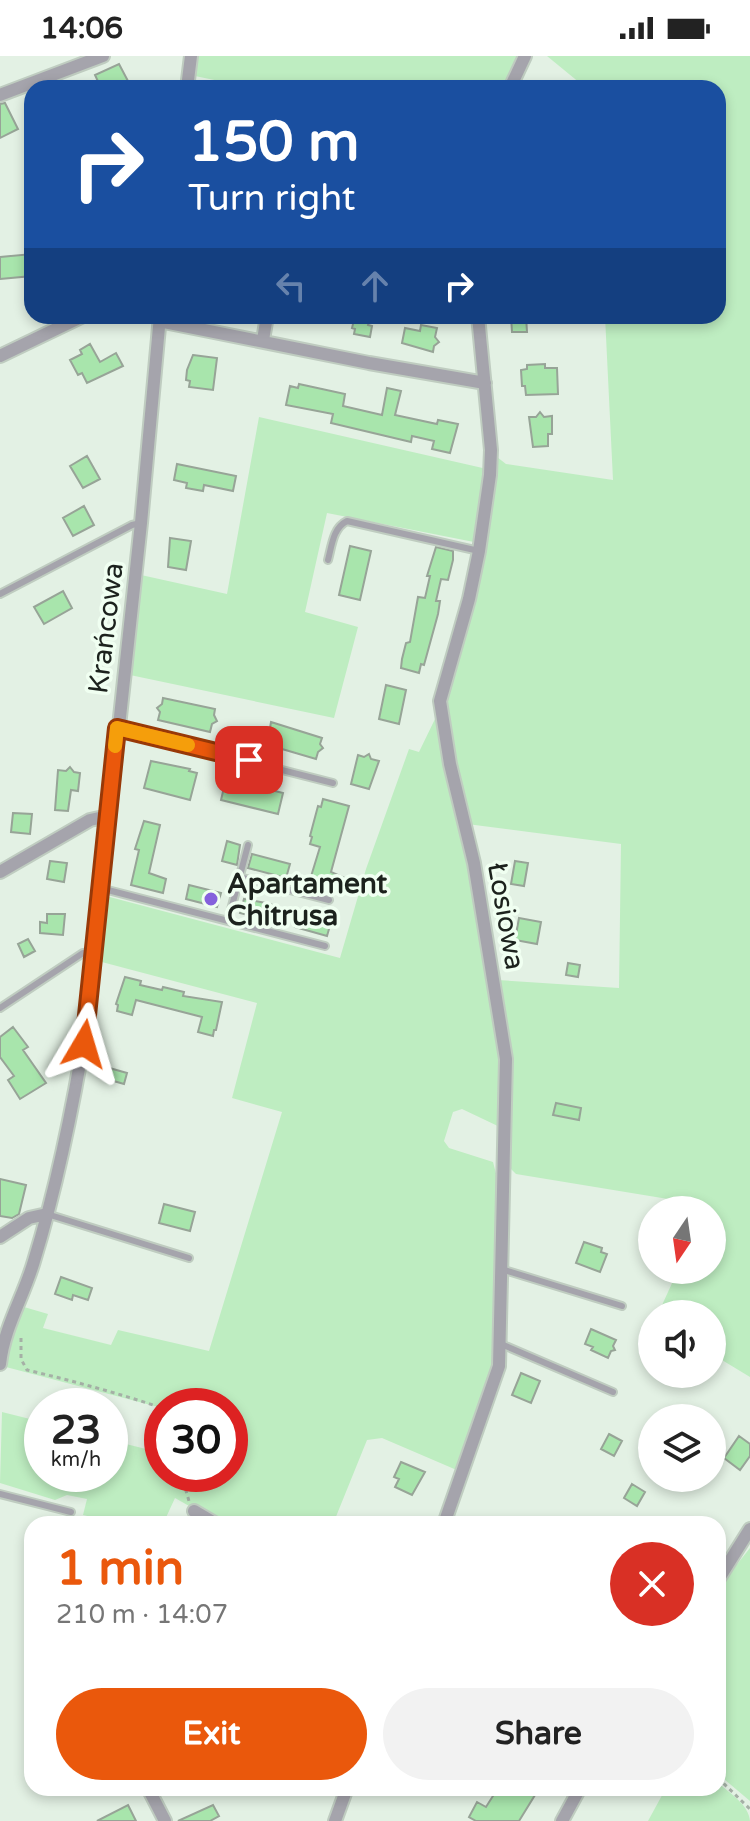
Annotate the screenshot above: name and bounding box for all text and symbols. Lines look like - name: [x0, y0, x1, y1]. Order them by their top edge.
- text: 14:06: [40, 10, 123, 47]
- text: 150 m: [188, 109, 359, 176]
- icon: right: [56, 112, 160, 216]
- text: Turn right: [188, 177, 355, 220]
- icon: left: [269, 264, 313, 308]
- icon: ahead: [353, 264, 397, 308]
- icon: right: [437, 264, 481, 308]
- street label: Krańcowa: [81, 561, 131, 696]
- pin: [215, 726, 283, 794]
- icon: arrive: [227, 738, 271, 782]
- street label: Łosiowa: [480, 860, 532, 972]
- place label: Apartament Chitrusa: [227, 867, 388, 933]
- marker: Apartament Chitrusa: [202, 890, 220, 908]
- position arrow: [42, 1002, 126, 1086]
- north arrow: [638, 1196, 726, 1284]
- map controls: [638, 1196, 726, 1492]
- button: sound: [638, 1300, 726, 1388]
- speed limit sign: 30: [144, 1388, 248, 1492]
- button: layers: [638, 1404, 726, 1492]
- text: 23: [51, 1406, 101, 1454]
- text: km/h: [51, 1448, 101, 1472]
- text: 1 min: [56, 1540, 184, 1598]
- button: close: [610, 1542, 694, 1626]
- text: 210 m · 14:07: [56, 1599, 228, 1630]
- button: Exit: [56, 1688, 367, 1780]
- button: Share: [383, 1688, 694, 1780]

